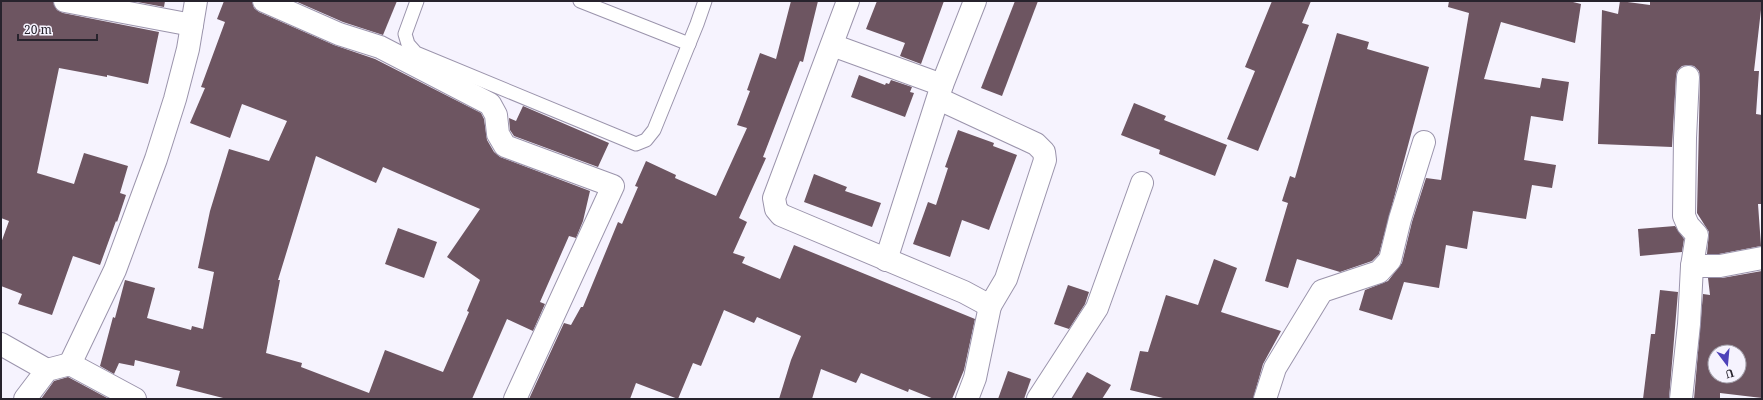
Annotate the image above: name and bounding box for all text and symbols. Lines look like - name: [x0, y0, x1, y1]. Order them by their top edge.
- scale bar: [18, 16, 97, 42]
- text: 20 m: [24, 21, 52, 38]
- north arrow: [1707, 344, 1747, 384]
- text: U: [1723, 366, 1736, 383]

